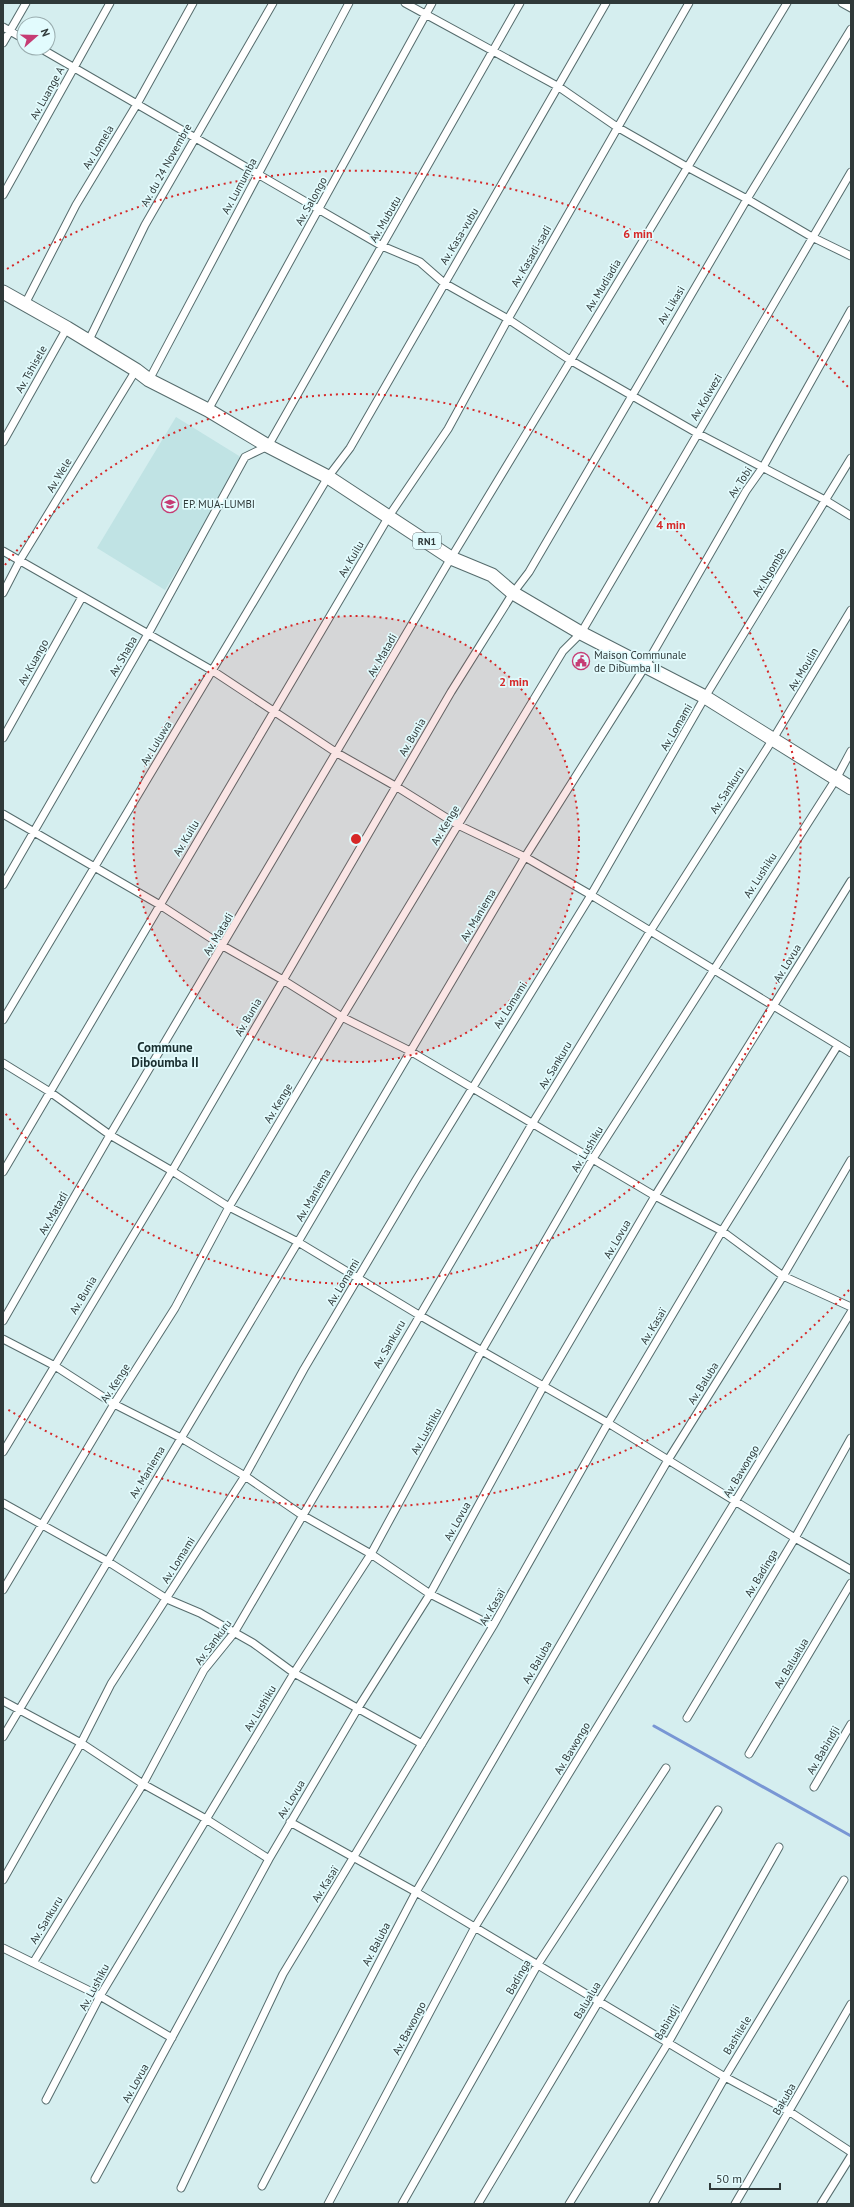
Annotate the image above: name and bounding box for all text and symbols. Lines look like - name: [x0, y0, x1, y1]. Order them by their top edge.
- north arrow: [16, 16, 56, 56]
- text: N: [38, 27, 53, 38]
- street label: Av. Luange A: [27, 64, 68, 122]
- street label: Av. du 24 Novembre: [137, 121, 195, 209]
- street label: Av. Lomela: [79, 122, 117, 172]
- street label: Av. Lumumba: [218, 156, 260, 216]
- street label: Av. Salongo: [292, 174, 330, 228]
- street label: Av. Mubutu: [366, 193, 404, 245]
- street label: Av. Kasa-vubu: [437, 205, 482, 267]
- street label: Av. Kasadi-sadi: [508, 223, 554, 289]
- text: 6 min: [623, 226, 653, 241]
- street label: Av. Mudiadia: [582, 256, 624, 314]
- street label: Av. Likasi: [654, 283, 688, 327]
- street label: Av. Tshisele: [12, 342, 50, 395]
- street label: Av. Kolwezi: [687, 371, 725, 423]
- street label: Av. Wele: [43, 455, 75, 495]
- street label: Av. Tobi: [725, 464, 755, 500]
- school or university icon: EP. MUA-LUMBI: [160, 494, 180, 514]
- place label: EP. MUA-LUMBI: [183, 497, 255, 511]
- text: 4 min: [656, 517, 686, 532]
- road number: RN1: [413, 533, 441, 549]
- street label: Av. Kuilu: [335, 538, 367, 580]
- street label: Av. Ngombe: [749, 545, 789, 599]
- street label: Av. Matadi: [364, 631, 400, 679]
- street label: Av. Shaba: [106, 634, 140, 678]
- street label: Av. Kuango: [15, 636, 51, 688]
- street label: Av. Moulin: [785, 645, 821, 693]
- place label: Maison Communale de Dibumba II: [594, 648, 687, 675]
- public building icon: Maison Communale de Dibumba II: [571, 651, 591, 671]
- text: 2 min: [499, 674, 529, 689]
- street label: Av. Lomami: [657, 701, 695, 753]
- street label: Av. Bunia: [395, 715, 429, 759]
- street label: Av. Luluwa: [137, 718, 175, 768]
- street label: Av. Sankuru: [707, 764, 747, 816]
- street label: Av. Kenge: [428, 802, 463, 848]
- street label: Av. Kuilu: [170, 817, 202, 859]
- centre of rings: [349, 832, 363, 846]
- street label: Av. Lushiku: [740, 850, 780, 900]
- street label: Av. Maniema: [457, 886, 499, 944]
- street label: Av. Matadi: [200, 910, 236, 958]
- street label: Av. Lovua: [770, 941, 804, 985]
- street label: Av. Lomami: [490, 979, 530, 1031]
- street label: Av. Bunia: [231, 995, 265, 1039]
- district label: Commune Diboumba II: [131, 1039, 199, 1071]
- street label: Av. Sankuru: [535, 1039, 575, 1091]
- street label: Av. Kenge: [261, 1080, 296, 1126]
- street label: Av. Lushiku: [568, 1123, 606, 1175]
- street label: Av. Maniema: [292, 1166, 334, 1224]
- street label: Av. Matadi: [35, 1189, 71, 1237]
- street label: Av. Lovua: [600, 1217, 634, 1261]
- street label: Av. Lomami: [324, 1256, 362, 1308]
- street label: Av. Bunia: [66, 1273, 100, 1317]
- street label: Av. Kasaï: [637, 1304, 670, 1347]
- street label: Av. Sankuru: [370, 1317, 408, 1371]
- street label: Av. Baluba: [684, 1359, 722, 1407]
- street label: Av. Kenge: [97, 1360, 133, 1405]
- street label: Av. Lushiku: [407, 1405, 445, 1457]
- street label: Av. Bawongo: [720, 1442, 762, 1500]
- street label: Av. Maniema: [126, 1443, 168, 1501]
- street label: Av. Lovua: [441, 1499, 473, 1543]
- street label: Av. Lomami: [158, 1534, 198, 1586]
- street label: Av. Badinga: [741, 1547, 781, 1599]
- street label: Av. Kasaï: [476, 1585, 509, 1628]
- street label: Av. Sankuru: [191, 1617, 235, 1667]
- street label: Av. Balualua: [771, 1635, 811, 1691]
- street label: Av. Baluba: [519, 1638, 555, 1686]
- street label: Av. Lushiku: [241, 1682, 279, 1734]
- street label: Av. Bawongo: [551, 1719, 593, 1777]
- street label: Av. Babindji: [804, 1723, 842, 1777]
- street label: Av. Lovua: [274, 1777, 308, 1821]
- street label: Av. Kasaï: [308, 1862, 342, 1905]
- street label: Av. Sankuru: [26, 1894, 66, 1946]
- street label: Av. Baluba: [359, 1920, 393, 1968]
- street label: Badinga: [502, 1957, 534, 1997]
- street label: Av. Lushiku: [76, 1961, 112, 2013]
- street label: Balualua: [570, 1979, 604, 2021]
- street label: Av. Bawongo: [389, 1999, 429, 2057]
- street label: Babindji: [651, 2002, 683, 2042]
- street label: Bashilele: [720, 2013, 754, 2057]
- street label: Av. Lovua: [119, 2061, 151, 2105]
- street label: Bakuba: [769, 2081, 799, 2117]
- scale bar: [710, 2165, 780, 2191]
- text: 50 m: [716, 2171, 742, 2186]

